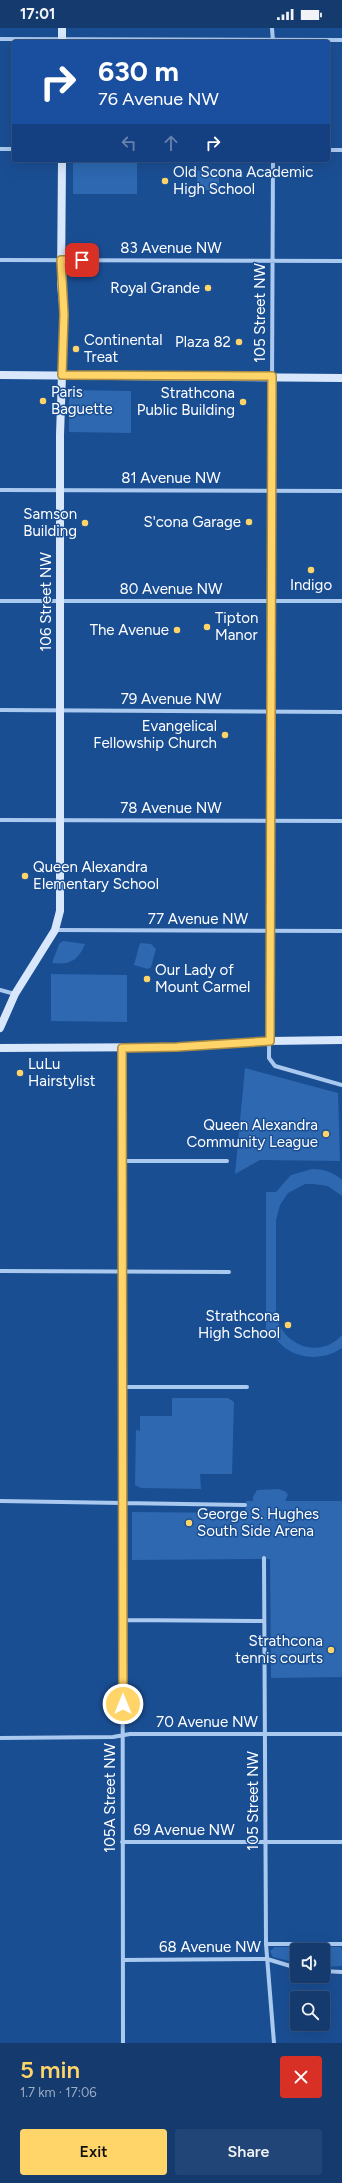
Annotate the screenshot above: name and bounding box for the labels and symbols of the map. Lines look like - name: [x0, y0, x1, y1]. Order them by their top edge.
- place label: Old Scona Academic High School: [173, 163, 313, 198]
- marker: Old Scona Academic High School: [160, 176, 170, 186]
- street label: 83 Avenue NW: [120, 239, 222, 257]
- pin: [65, 243, 99, 277]
- street label: 105 Street NW: [251, 262, 269, 363]
- place label: Royal Grande: [110, 279, 200, 297]
- marker: Royal Grande: [203, 283, 213, 293]
- place label: Continental Treat: [84, 331, 163, 366]
- place label: Plaza 82: [175, 333, 231, 351]
- marker: Plaza 82: [234, 337, 244, 347]
- marker: Continental Treat: [71, 344, 81, 354]
- place label: Paris Baguette: [51, 383, 113, 418]
- place label: Strathcona Public Building: [137, 384, 235, 419]
- marker: Paris Baguette: [38, 396, 48, 406]
- marker: Strathcona Public Building: [238, 397, 248, 407]
- street label: 81 Avenue NW: [121, 469, 221, 487]
- place label: Samson Building: [23, 505, 77, 540]
- place label: S'cona Garage: [143, 513, 241, 531]
- marker: S'cona Garage: [244, 517, 254, 527]
- marker: Samson Building: [80, 518, 90, 528]
- street label: 106 Street NW: [37, 552, 55, 652]
- marker: Indigo: [306, 565, 316, 575]
- place label: Indigo: [290, 576, 332, 594]
- street label: 80 Avenue NW: [120, 580, 223, 598]
- place label: Tipton Manor: [215, 609, 258, 644]
- place label: The Avenue: [90, 621, 169, 639]
- marker: Tipton Manor: [202, 622, 212, 632]
- marker: The Avenue: [172, 625, 182, 635]
- street label: 79 Avenue NW: [121, 690, 222, 708]
- place label: Evangelical Fellowship Church: [93, 717, 217, 752]
- marker: Evangelical Fellowship Church: [220, 730, 230, 740]
- street label: 78 Avenue NW: [120, 799, 222, 817]
- place label: Queen Alexandra Elementary School: [33, 858, 159, 893]
- marker: Queen Alexandra Elementary School: [20, 871, 30, 881]
- street label: 77 Avenue NW: [148, 910, 249, 928]
- place label: Our Lady of Mount Carmel: [155, 961, 250, 996]
- marker: Our Lady of Mount Carmel: [142, 974, 152, 984]
- place label: LuLu Hairstylist: [28, 1055, 96, 1090]
- marker: LuLu Hairstylist: [15, 1068, 25, 1078]
- place label: Queen Alexandra Community League: [186, 1116, 318, 1151]
- marker: Queen Alexandra Community League: [321, 1129, 331, 1139]
- place label: Strathcona High School: [198, 1307, 280, 1342]
- marker: Strathcona High School: [283, 1320, 293, 1330]
- place label: George S. Hughes South Side Arena: [197, 1505, 319, 1540]
- marker: George S. Hughes South Side Arena: [184, 1518, 194, 1528]
- place label: Strathcona tennis courts: [235, 1632, 323, 1667]
- marker: Strathcona tennis courts: [326, 1645, 336, 1655]
- position arrow: [102, 1683, 144, 1725]
- street label: 70 Avenue NW: [156, 1713, 259, 1731]
- street label: 105A Street NW: [101, 1742, 119, 1853]
- street label: 105 Street NW: [244, 1750, 262, 1851]
- street label: 69 Avenue NW: [133, 1821, 235, 1839]
- street label: 68 Avenue NW: [159, 1938, 262, 1956]

